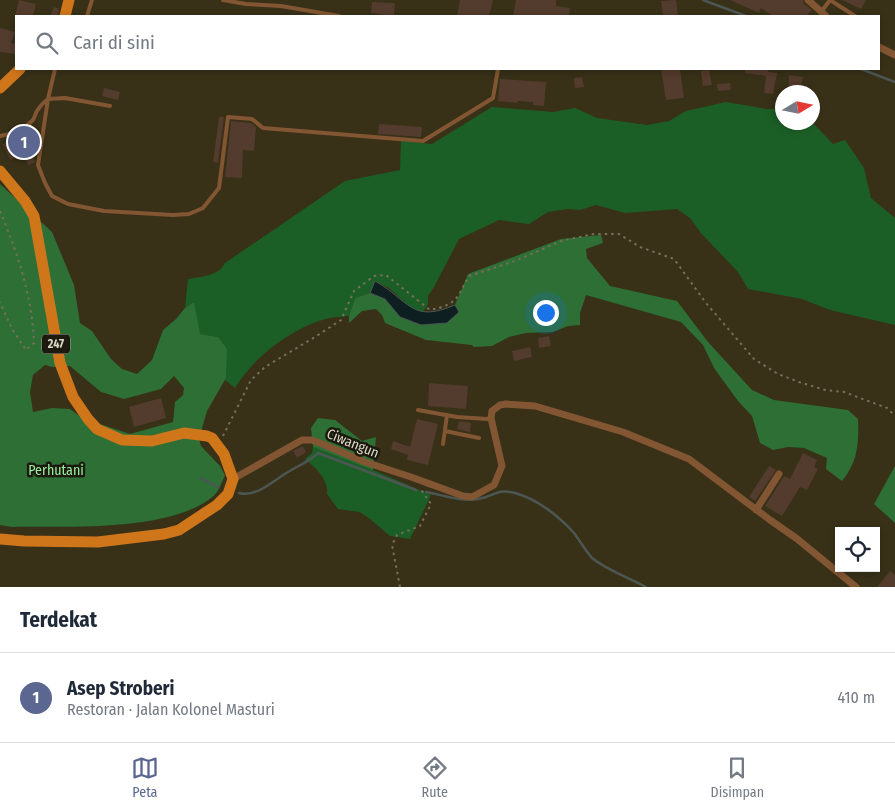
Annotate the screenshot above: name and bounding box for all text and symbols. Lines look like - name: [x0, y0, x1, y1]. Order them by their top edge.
- search box: [15, 15, 880, 70]
- icon: search: [33, 29, 61, 57]
- text: Cari di sini: [73, 31, 155, 54]
- north arrow: [775, 85, 820, 130]
- pin: 1: [8, 123, 40, 161]
- your location: [533, 300, 559, 326]
- road number: 247: [42, 334, 70, 354]
- street label: Ciwangun: [324, 425, 382, 462]
- park label: Perhutani: [28, 462, 84, 479]
- map controls: [835, 527, 880, 572]
- button: locate: [835, 527, 880, 572]
- text: Terdekat: [20, 607, 97, 633]
- text: Asep Stroberi: [67, 677, 174, 700]
- text: 1: [33, 688, 39, 707]
- text: 410 m: [837, 688, 875, 707]
- text: Restoran · Jalan Kolonel Masturi: [67, 700, 275, 719]
- tab: Peta: [131, 754, 159, 801]
- tab: Rute: [421, 754, 449, 801]
- tab: Disimpan: [711, 754, 764, 801]

